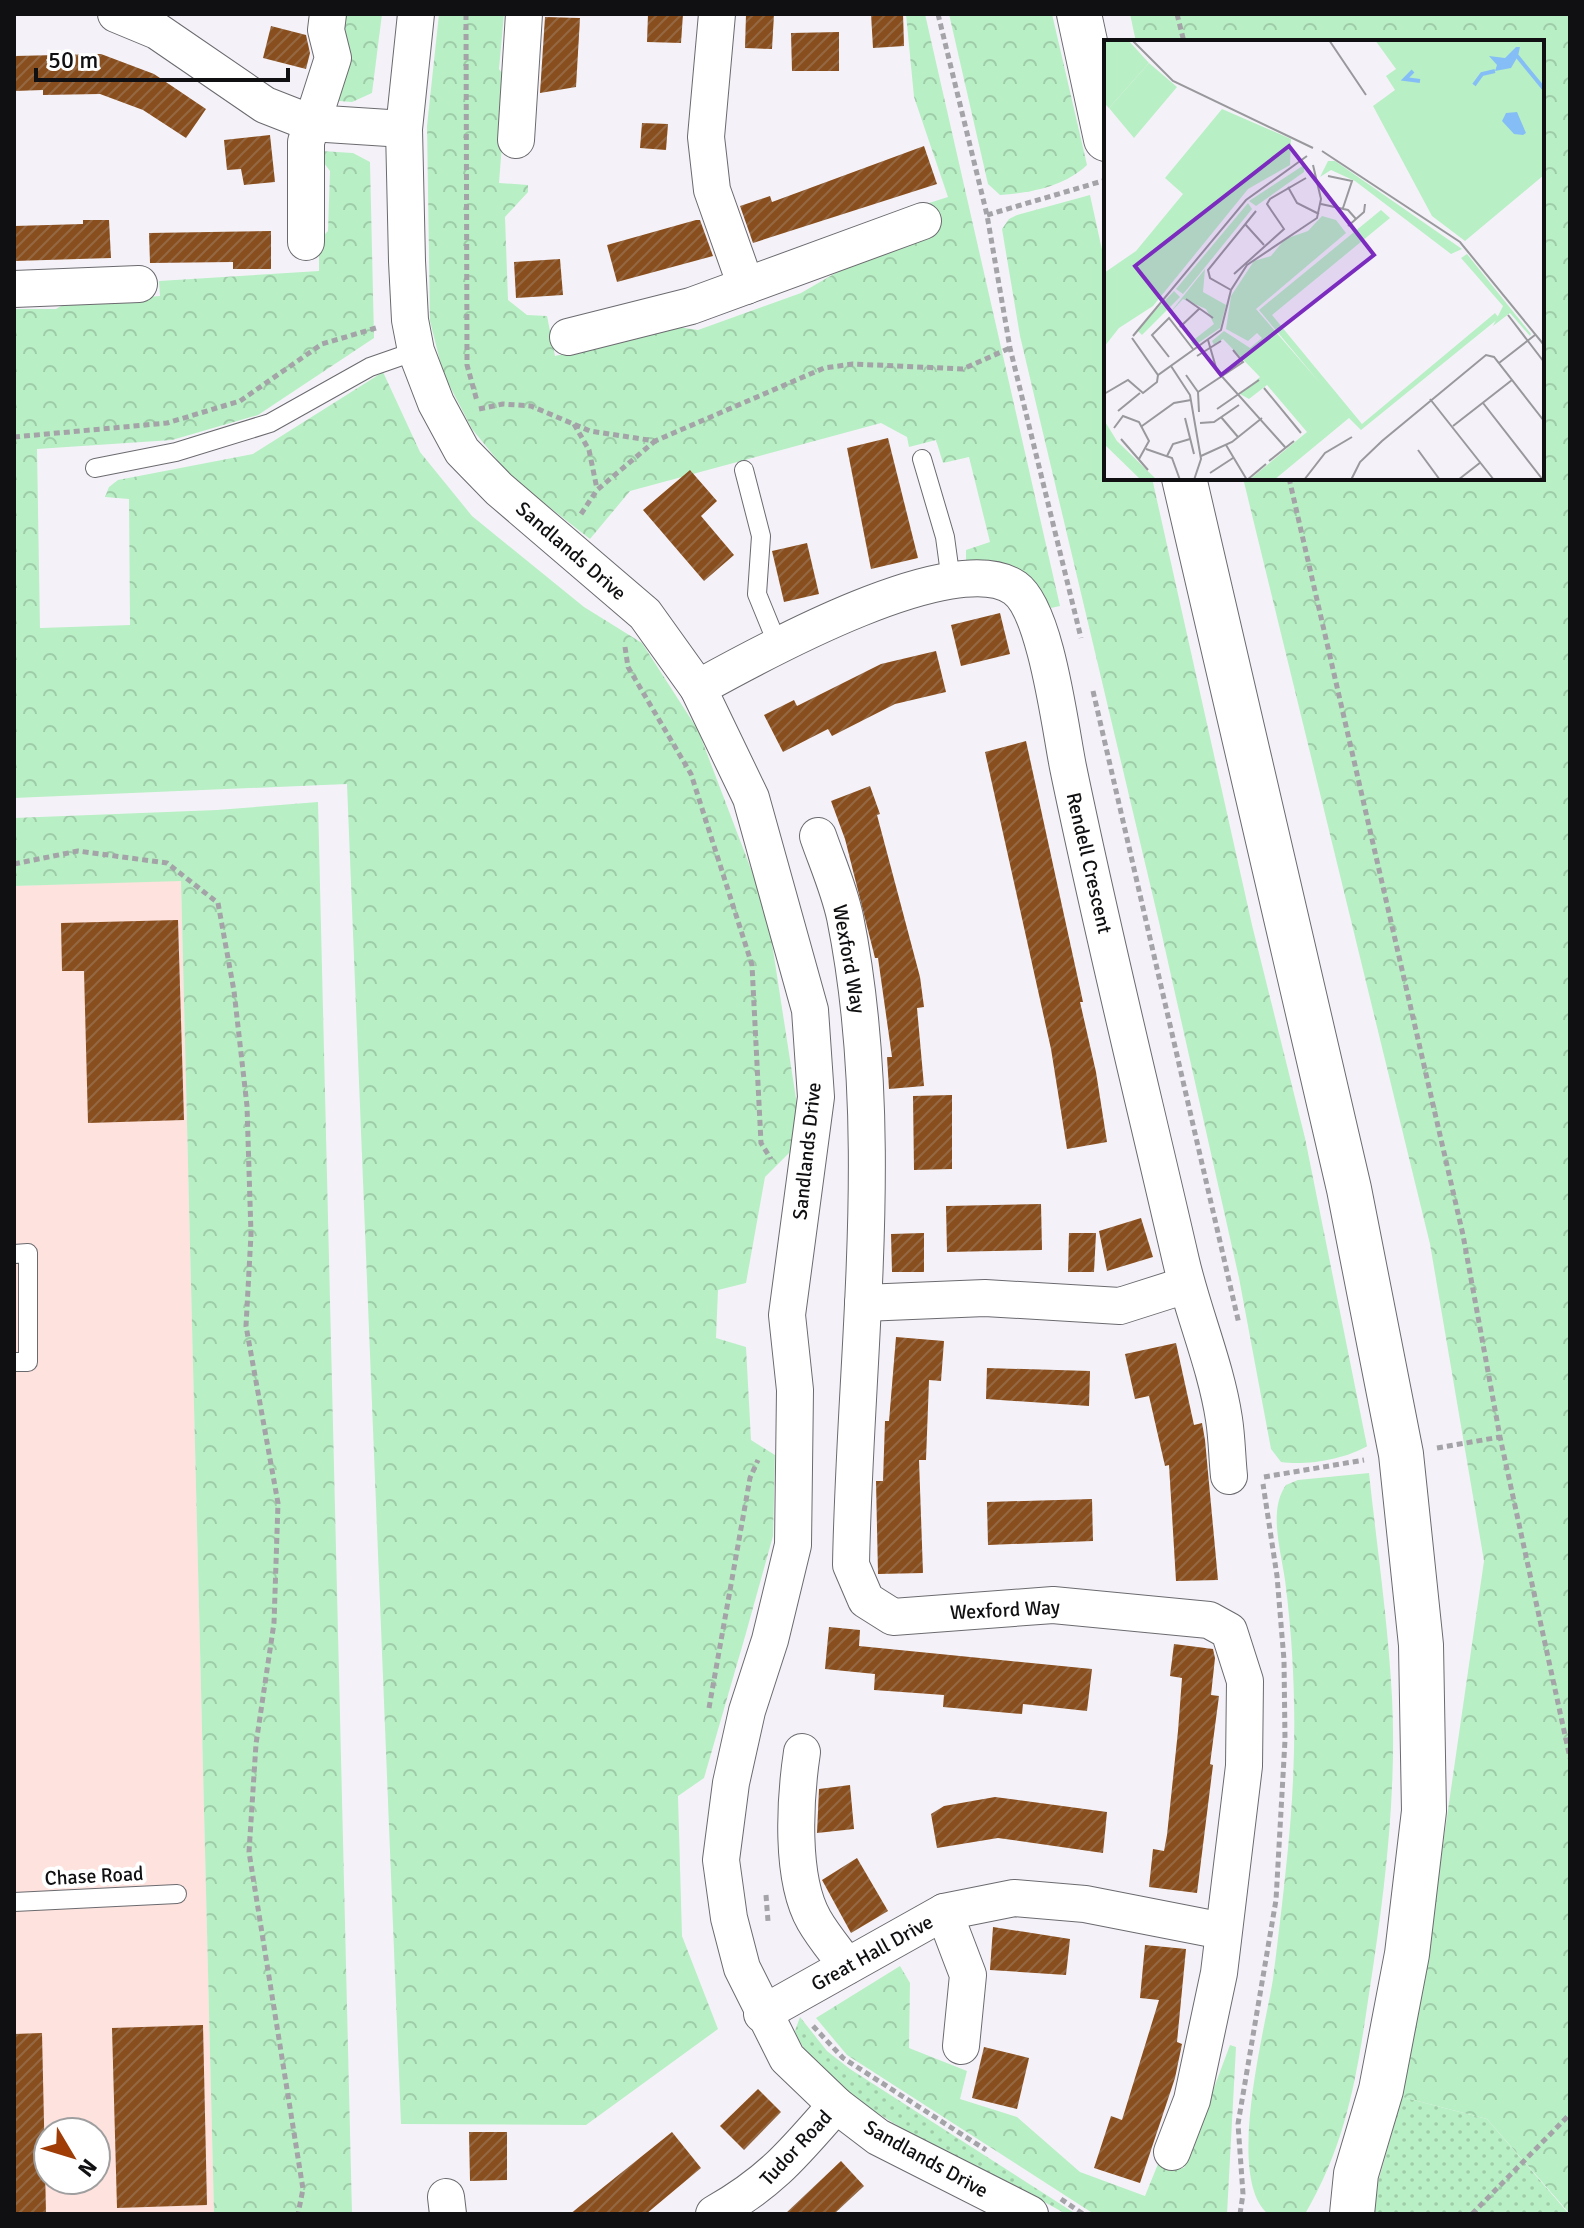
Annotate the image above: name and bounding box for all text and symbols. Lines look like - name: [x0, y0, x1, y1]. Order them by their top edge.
- scale bar: [36, 32, 288, 82]
- inset map: [1104, 40, 1544, 480]
- text: 50 m: [48, 45, 98, 75]
- street label: Sandlands Drive: [511, 496, 631, 606]
- street label: Rendell Crescent: [1061, 790, 1117, 936]
- street label: Wexford Way: [827, 903, 871, 1016]
- street label: Sandlands Drive: [787, 1081, 827, 1221]
- street label: Wexford Way: [949, 1595, 1061, 1625]
- street label: Chase Road: [44, 1861, 144, 1891]
- street label: Great Hall Drive: [807, 1909, 937, 1997]
- street label: Tudor Road: [755, 2105, 837, 2191]
- street label: Sandlands Drive: [860, 2115, 992, 2203]
- north arrow: [32, 2116, 112, 2196]
- text: N: [72, 2154, 103, 2182]

